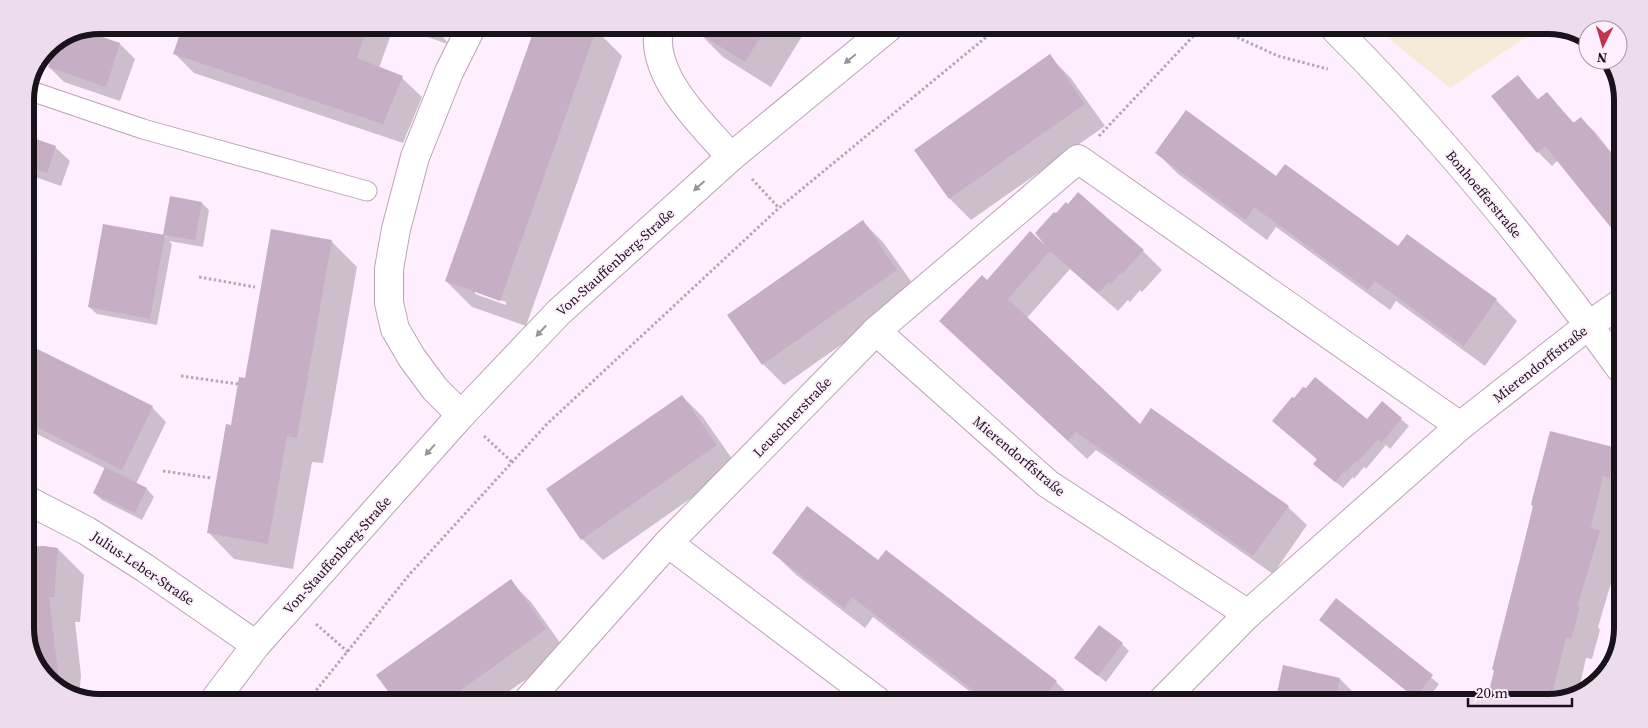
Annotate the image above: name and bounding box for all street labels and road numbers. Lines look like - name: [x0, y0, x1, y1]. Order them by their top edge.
- street label: Bonhoefferstraße: [1441, 146, 1527, 242]
- street label: Von-Stauffenberg-Straße: [551, 203, 679, 321]
- street label: Mierendorffstraße: [1489, 321, 1591, 407]
- street label: Leuschnerstraße: [748, 372, 836, 462]
- street label: Mierendorffstraße: [969, 411, 1069, 501]
- street label: Von-Stauffenberg-Straße: [278, 491, 396, 619]
- street label: Julius-Leber-Straße: [87, 526, 198, 610]

